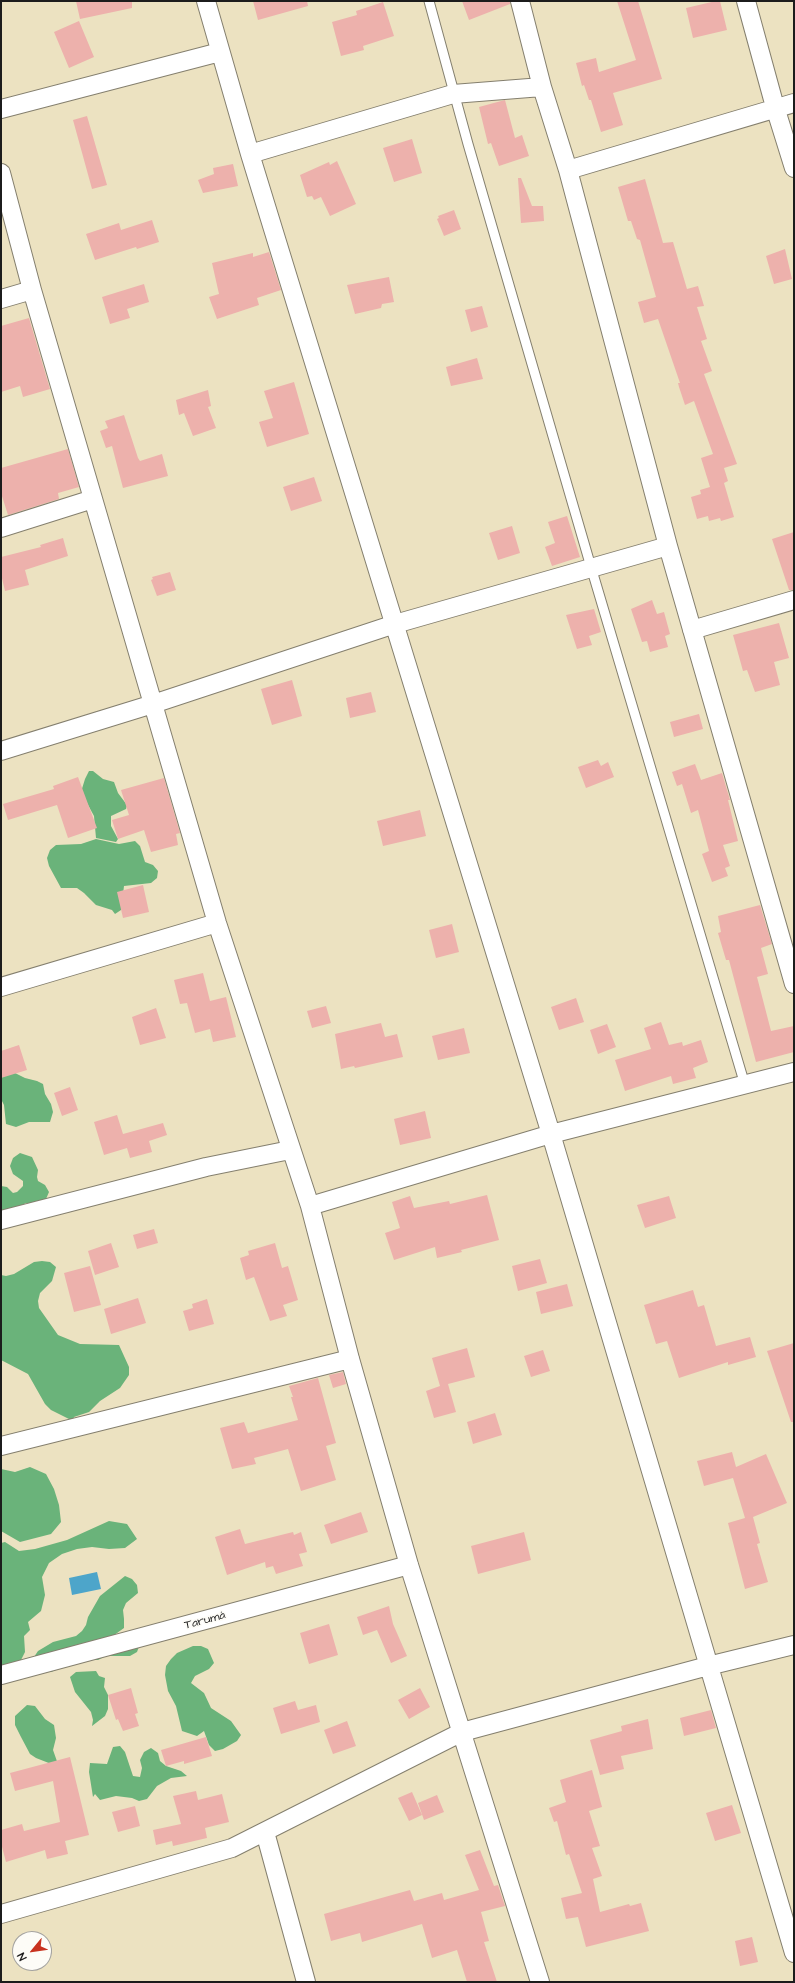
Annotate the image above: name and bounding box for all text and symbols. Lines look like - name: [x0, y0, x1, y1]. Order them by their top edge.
- street label: Tarumá: [183, 1609, 227, 1633]
- north arrow: [12, 1931, 52, 1971]
- text: N: [14, 1950, 30, 1963]

